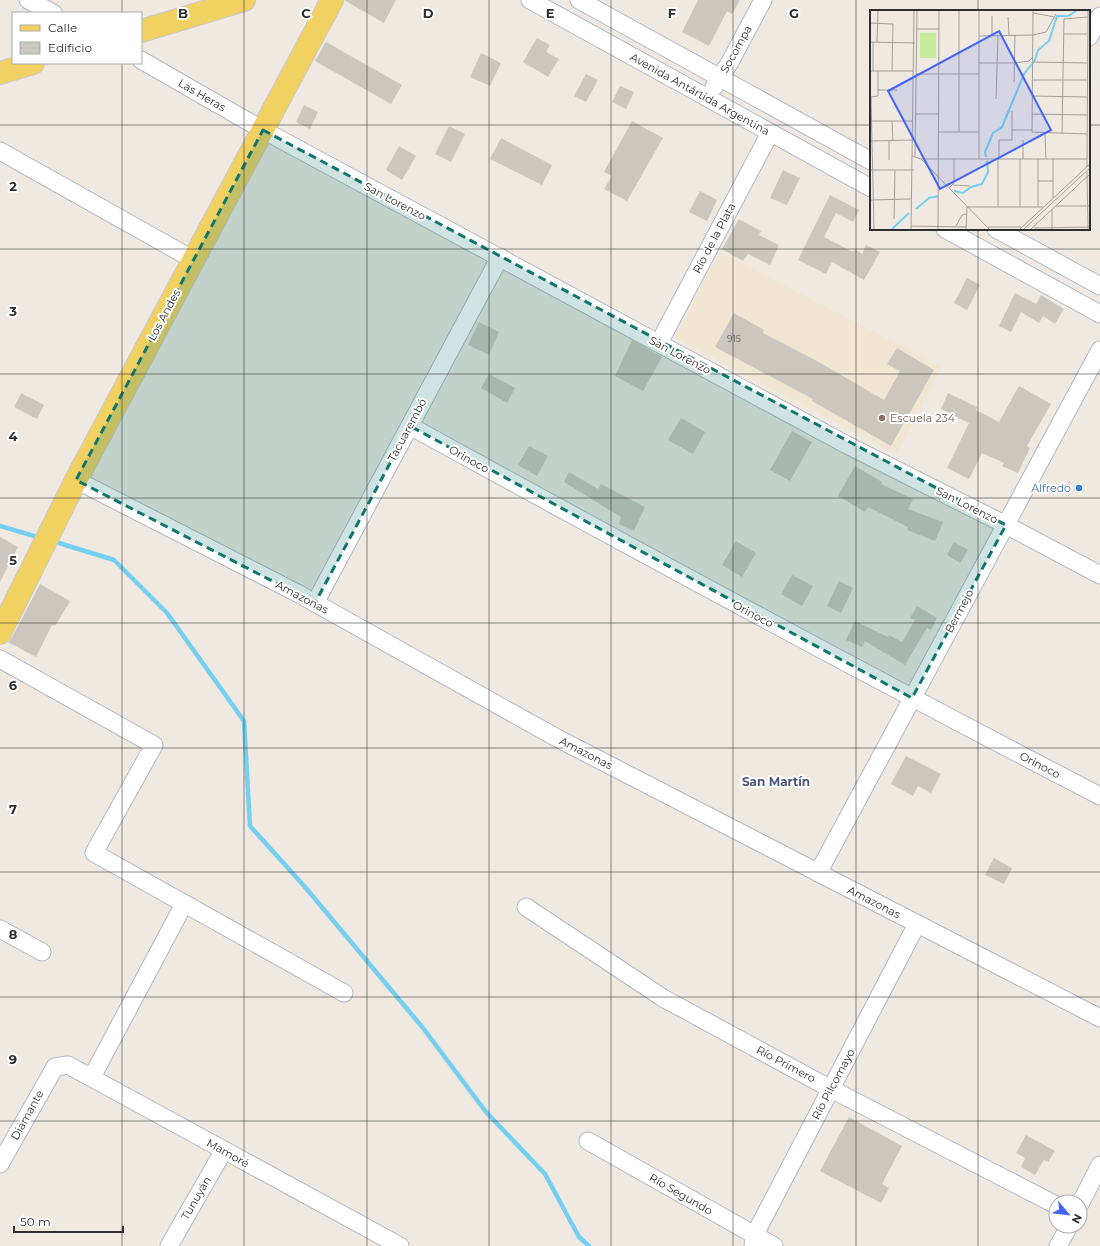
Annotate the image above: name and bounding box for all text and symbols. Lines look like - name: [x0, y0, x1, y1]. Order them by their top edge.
- text: B: [178, 5, 188, 21]
- text: C: [301, 5, 311, 21]
- text: D: [423, 5, 434, 21]
- text: E: [546, 5, 555, 21]
- text: F: [668, 5, 676, 21]
- text: G: [789, 5, 799, 21]
- inset map: [870, 10, 1090, 230]
- legend: [12, 12, 142, 64]
- text: Calle: [48, 20, 77, 35]
- street label: Socompa: [717, 23, 755, 75]
- text: Edificio: [48, 40, 92, 55]
- street label: Avenida Antártida Argentina: [628, 50, 772, 138]
- street label: Las Heras: [176, 76, 229, 115]
- text: 2: [9, 178, 17, 194]
- street label: San Lorenzo: [362, 179, 428, 223]
- street label: Río de la Plata: [689, 200, 739, 276]
- street label: Los Andes: [145, 286, 184, 343]
- text: 3: [8, 303, 17, 319]
- street label: San Lorenzo: [647, 333, 713, 377]
- house number: 915: [727, 333, 741, 344]
- street label: Tacuarembó: [385, 396, 430, 464]
- place label: Escuela 234: [890, 411, 956, 425]
- marker: Escuela 234: [877, 413, 887, 423]
- text: 4: [9, 428, 18, 444]
- street label: Orinoco: [446, 442, 492, 476]
- place label: Alfredo: [1031, 481, 1071, 495]
- street label: San Lorenzo: [934, 483, 1000, 527]
- marker: Alfredo: [1074, 483, 1084, 493]
- text: 5: [9, 552, 17, 568]
- street label: Amazonas: [273, 577, 331, 617]
- street label: Bermejo: [942, 587, 976, 635]
- street label: Orinoco: [730, 598, 776, 631]
- text: 6: [9, 677, 18, 693]
- street label: Amazonas: [557, 734, 615, 773]
- street label: Orinoco: [1017, 749, 1063, 781]
- district label: San Martín: [742, 774, 810, 789]
- text: 7: [9, 801, 17, 817]
- street label: Amazonas: [845, 883, 903, 922]
- text: 8: [9, 926, 18, 942]
- street label: Río Primero: [754, 1043, 818, 1086]
- street label: Río Pilcomayo: [808, 1046, 858, 1122]
- text: 9: [9, 1051, 17, 1067]
- street label: Diamante: [8, 1087, 47, 1142]
- street label: Mamoré: [204, 1136, 252, 1171]
- street label: Río Segundo: [647, 1170, 715, 1218]
- street label: Tunuyán: [178, 1174, 214, 1222]
- north arrow: [1048, 1194, 1088, 1234]
- scale bar: [14, 1208, 123, 1234]
- text: N: [1069, 1211, 1085, 1226]
- text: 50 m: [20, 1214, 51, 1229]

